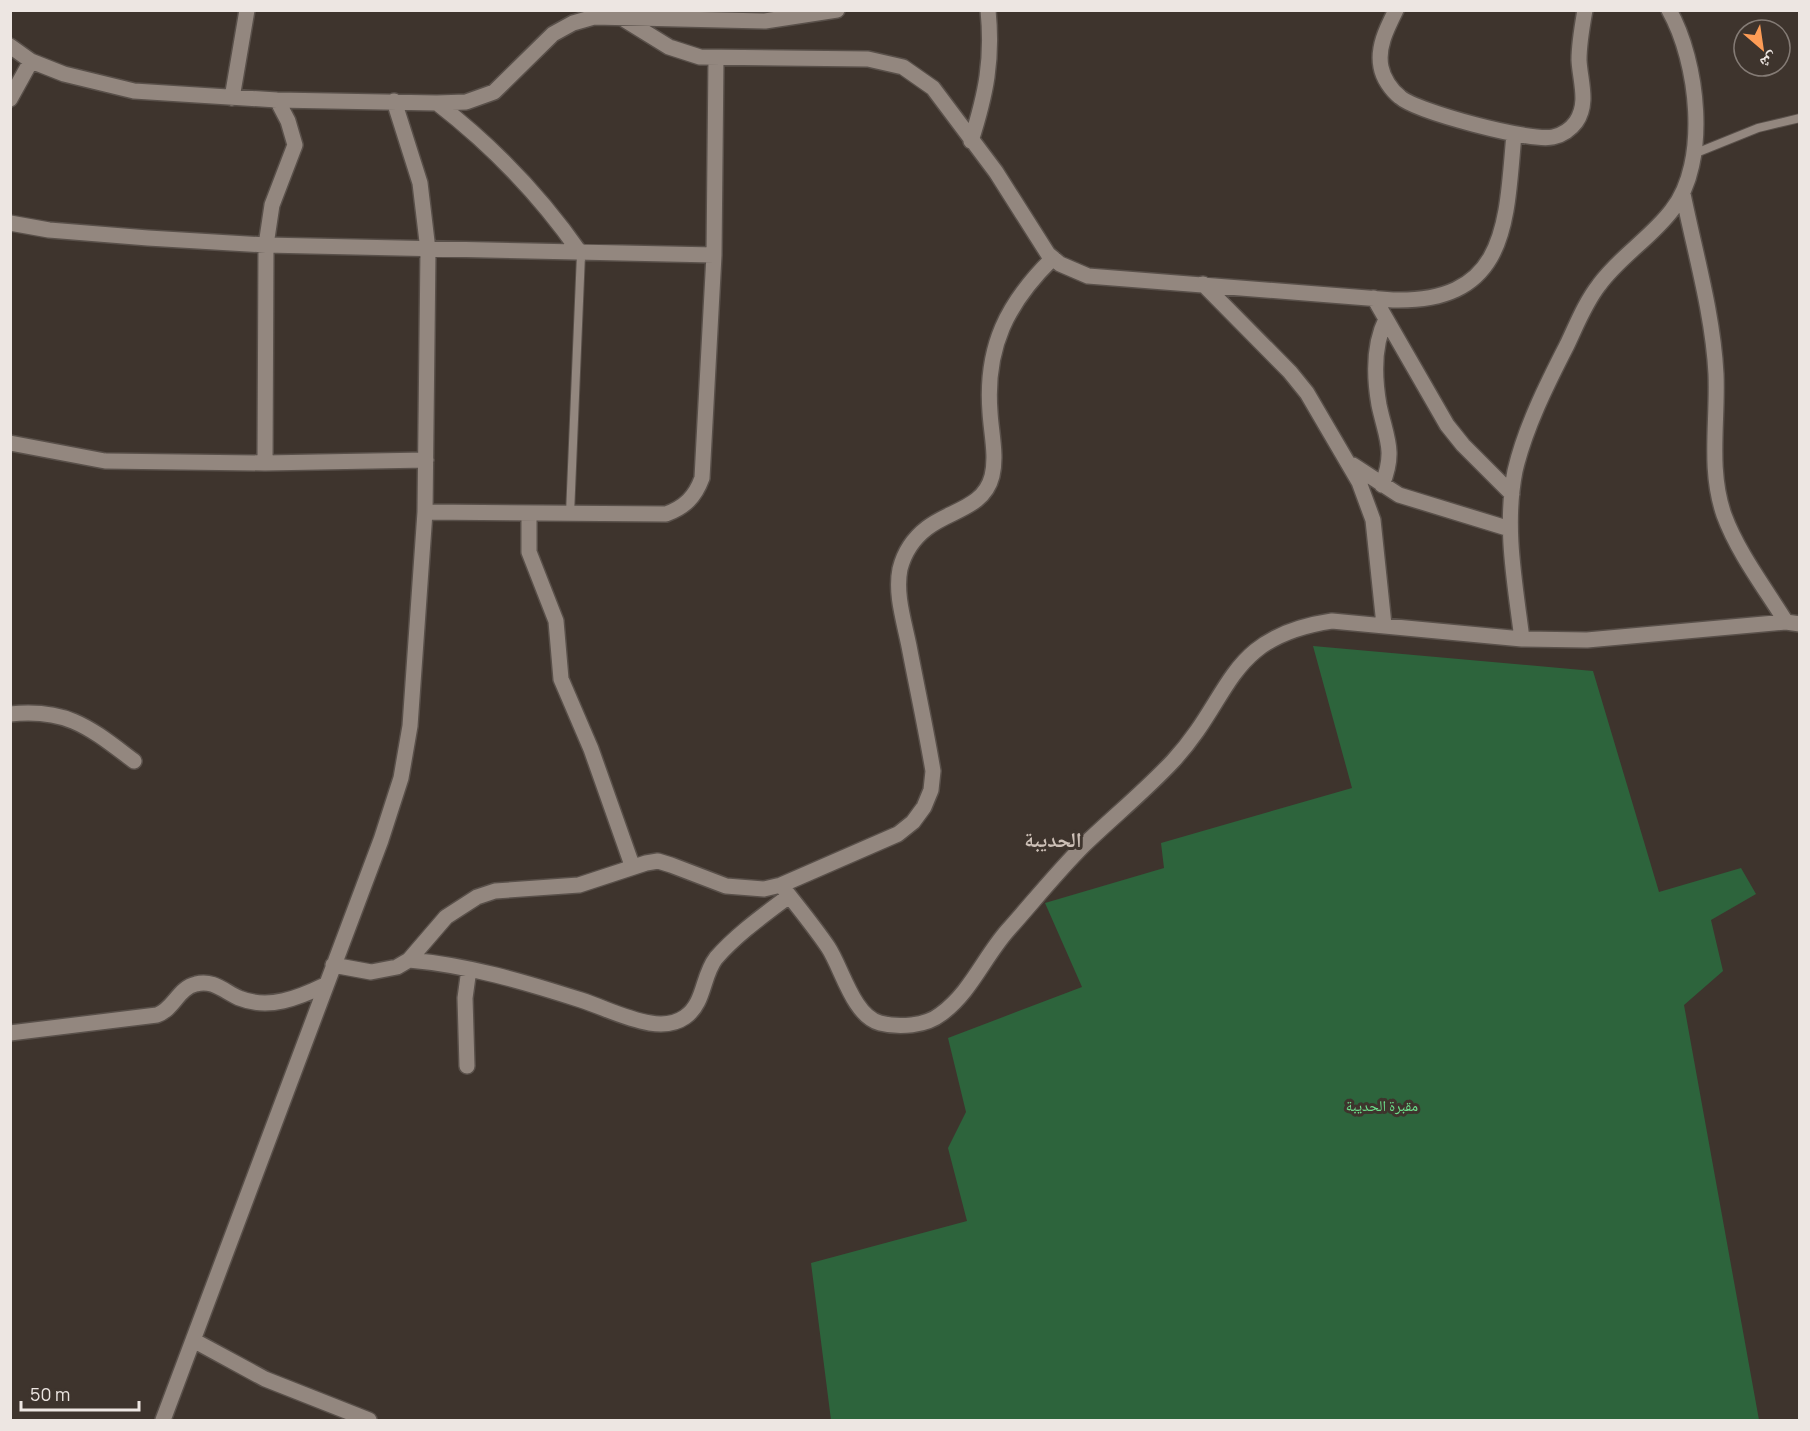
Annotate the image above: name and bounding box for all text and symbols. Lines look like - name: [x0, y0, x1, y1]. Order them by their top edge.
- north arrow: [1732, 18, 1792, 78]
- text: ش: [1756, 47, 1782, 75]
- district label: الحديبة: [1024, 825, 1082, 853]
- park label: مقبرة الحديبة: [1346, 1095, 1418, 1116]
- scale bar: [21, 1374, 140, 1412]
- text: 50 m: [30, 1382, 70, 1406]

